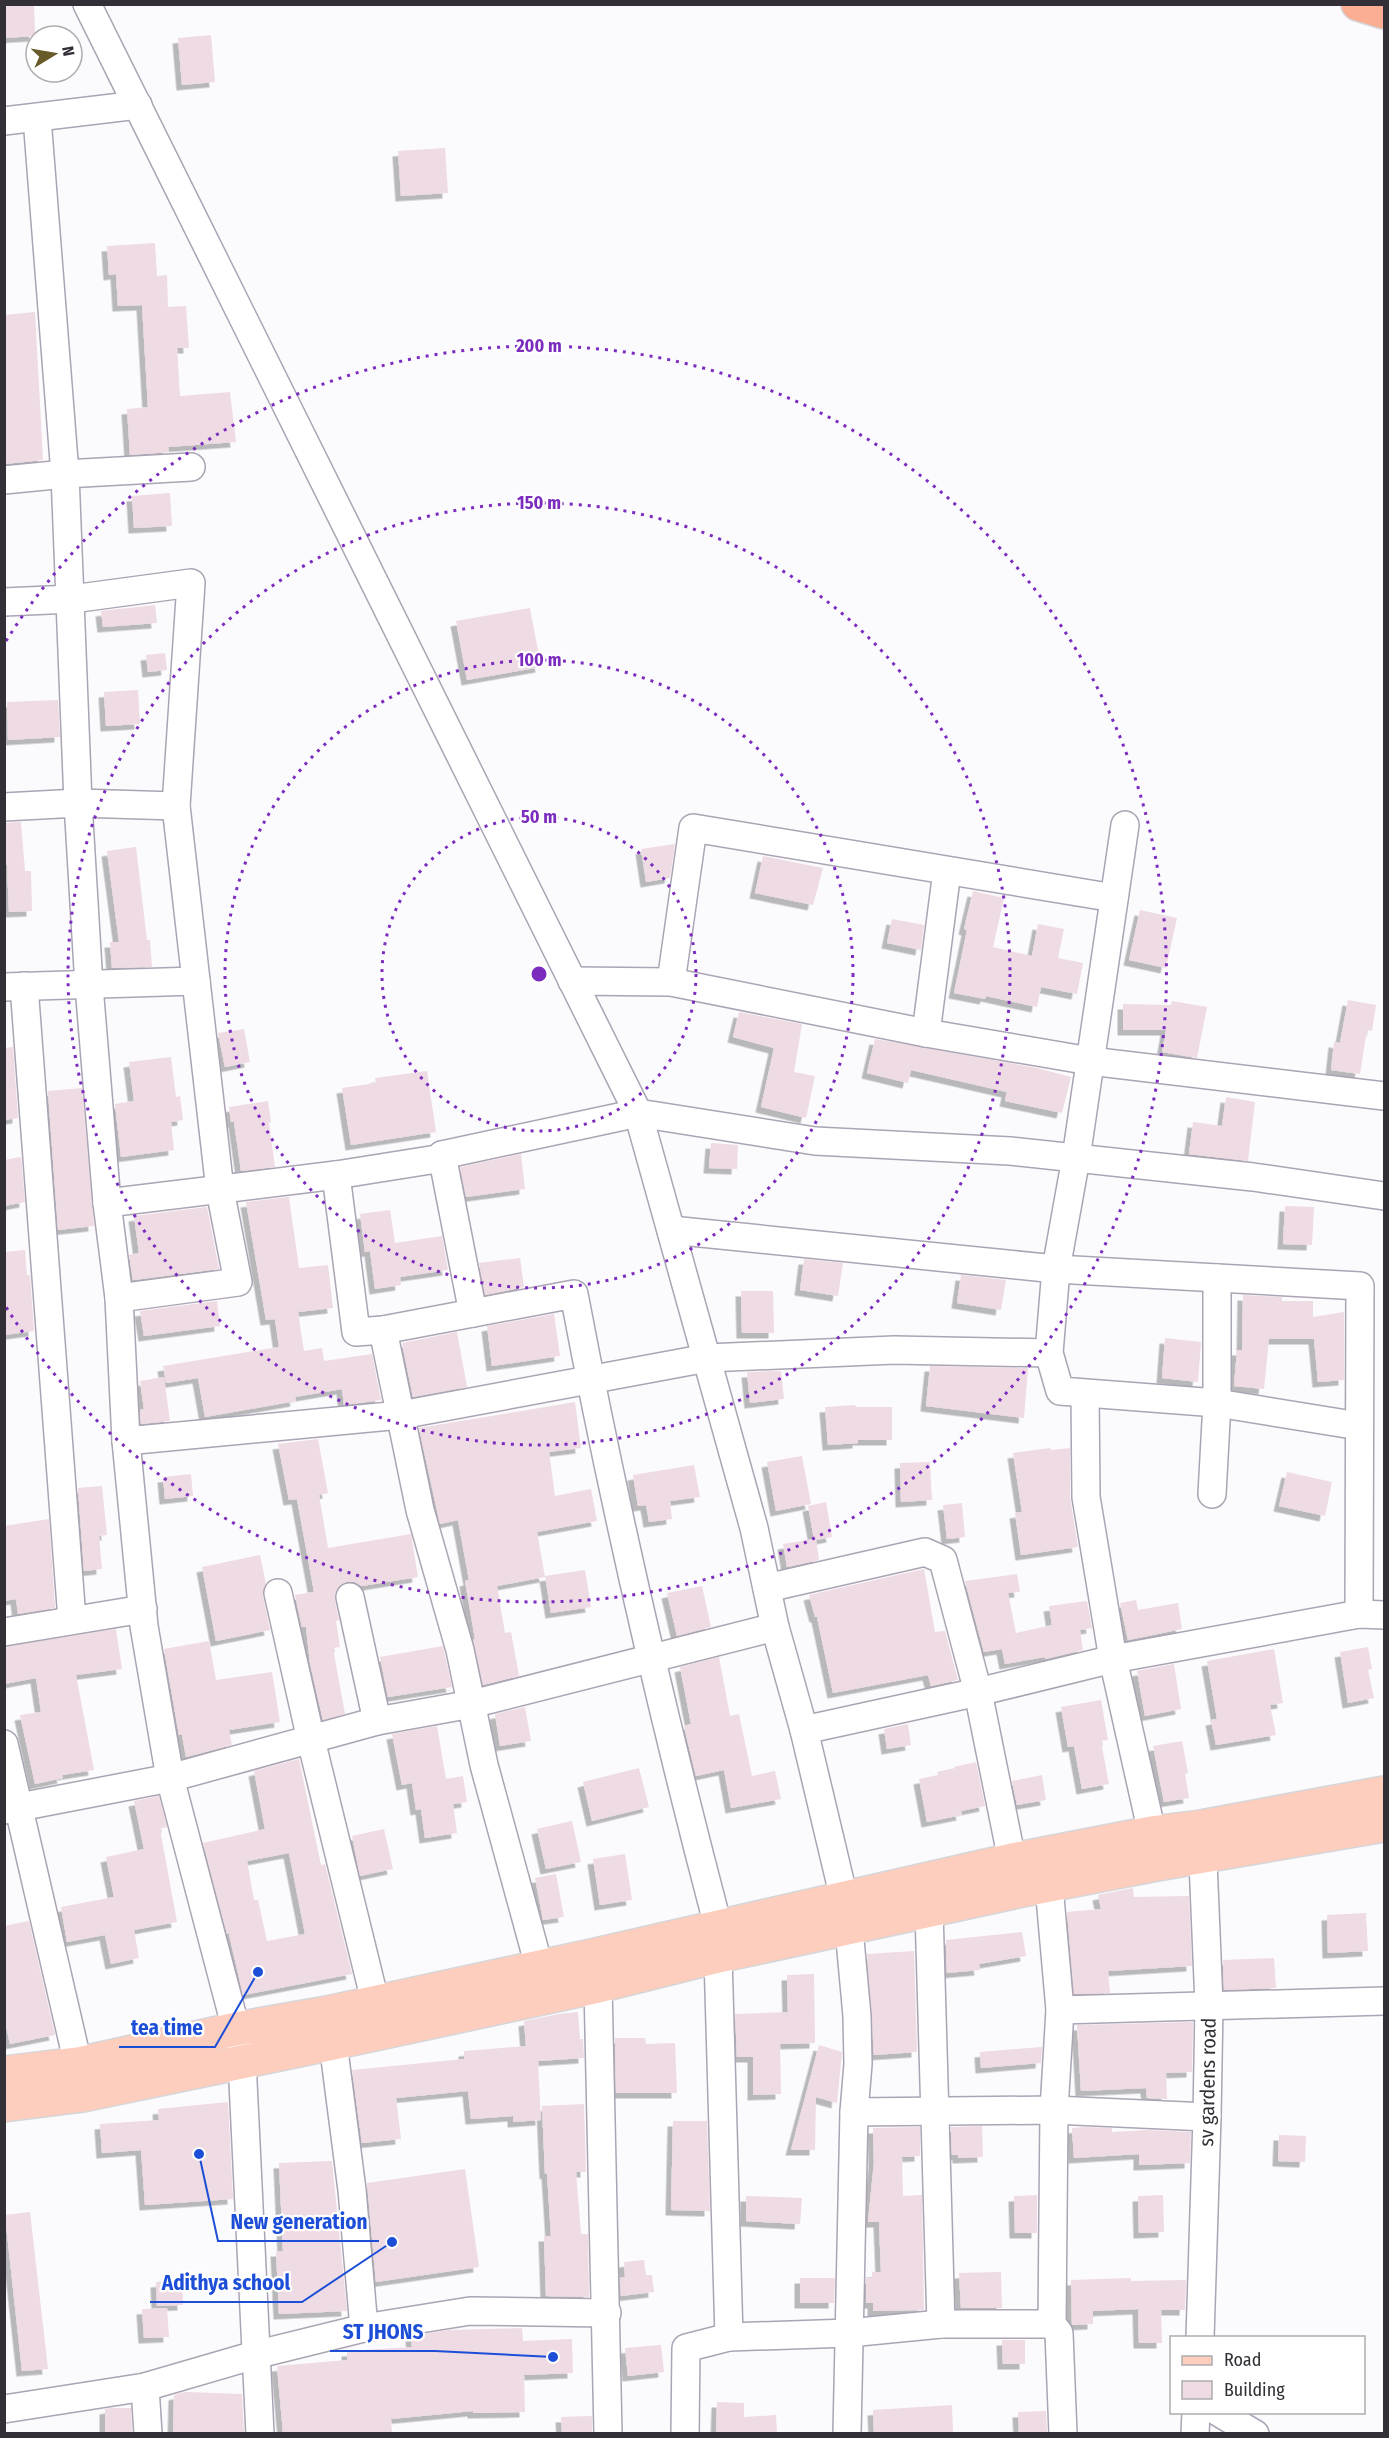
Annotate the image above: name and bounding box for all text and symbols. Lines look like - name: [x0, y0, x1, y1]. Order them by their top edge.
- north arrow: [24, 24, 84, 84]
- text: N: [58, 45, 78, 58]
- text: 200 m: [515, 335, 562, 357]
- text: 150 m: [517, 492, 561, 514]
- text: 100 m: [517, 649, 561, 671]
- text: 50 m: [521, 806, 557, 828]
- centre of rings: [529, 964, 549, 984]
- callout: tea time: [119, 2008, 215, 2047]
- text: tea time: [131, 2015, 203, 2041]
- street label: sv gardens road: [1194, 2017, 1221, 2147]
- callout: New generation: [218, 2202, 379, 2241]
- text: New generation: [231, 2209, 367, 2235]
- callout: Adithya school: [150, 2263, 302, 2302]
- text: Adithya school: [161, 2270, 291, 2296]
- callout: ST JHONS: [330, 2312, 435, 2351]
- text: ST JHONS: [343, 2319, 423, 2345]
- legend: [1170, 2336, 1365, 2414]
- text: Road: [1224, 2349, 1261, 2371]
- text: Building: [1224, 2379, 1285, 2401]

